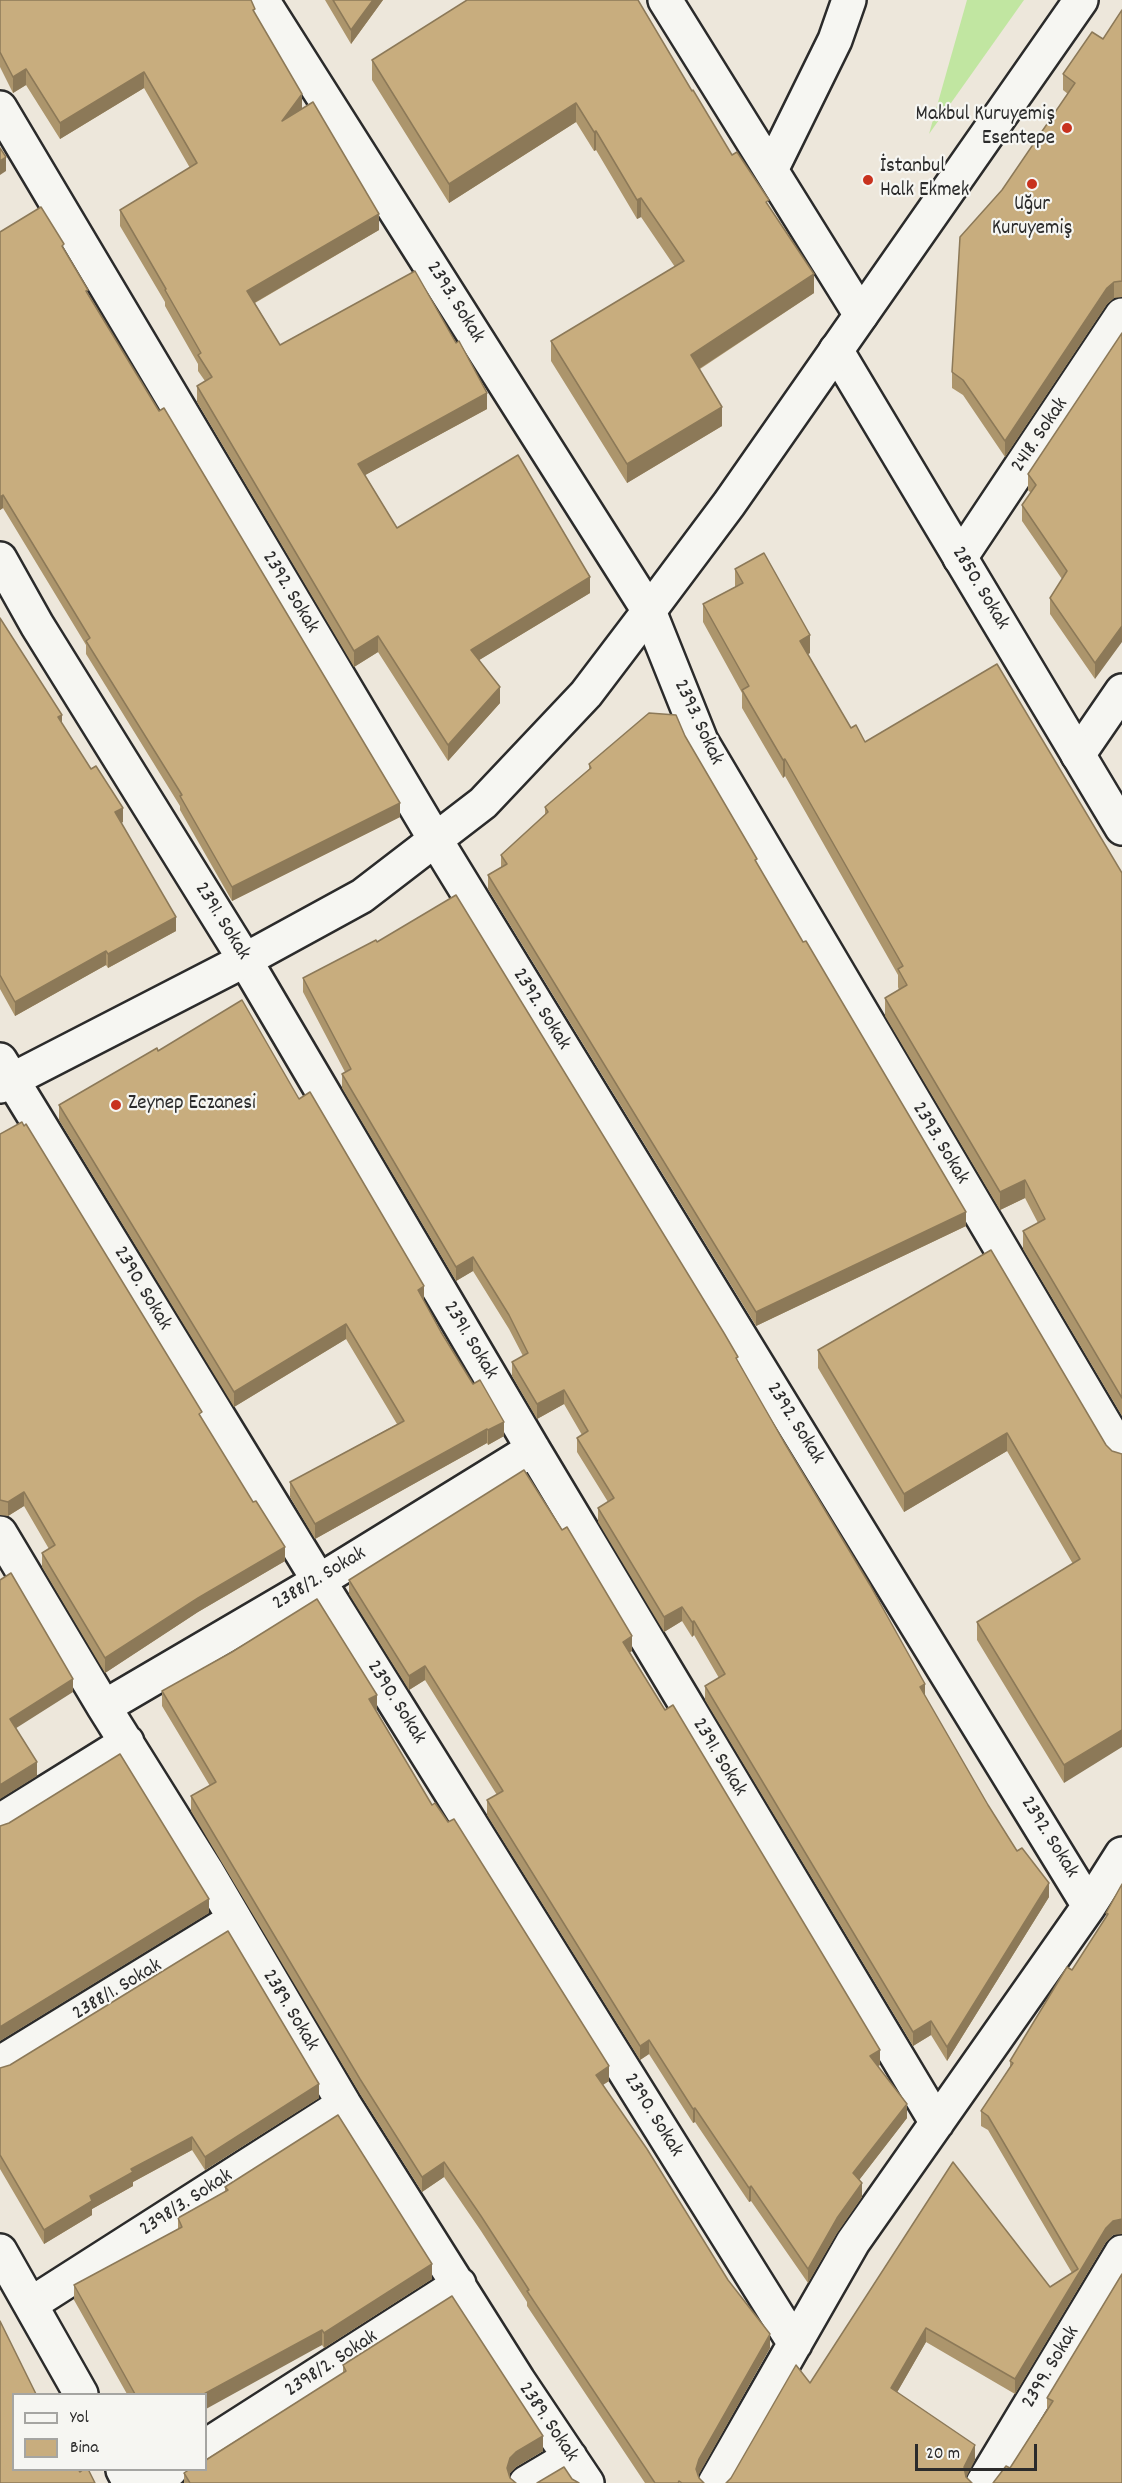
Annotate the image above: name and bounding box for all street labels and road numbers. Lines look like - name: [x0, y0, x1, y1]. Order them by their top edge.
- street label: 2393. Sokak: [419, 258, 489, 348]
- street label: 2418. Sokak: [1007, 394, 1075, 478]
- street label: 2850. Sokak: [944, 543, 1014, 635]
- street label: 2392. Sokak: [255, 547, 323, 639]
- street label: 2393. Sokak: [666, 676, 728, 770]
- street label: 2391. Sokak: [187, 879, 255, 965]
- street label: 2392. Sokak: [505, 965, 575, 1055]
- street label: 2393. Sokak: [905, 1098, 973, 1190]
- street label: 2390. Sokak: [106, 1242, 176, 1336]
- street label: 2391. Sokak: [436, 1297, 502, 1385]
- street label: 2392. Sokak: [759, 1379, 829, 1469]
- street label: 2388/2. Sokak: [269, 1542, 371, 1618]
- street label: 2390. Sokak: [360, 1657, 430, 1749]
- street label: 2391. Sokak: [685, 1714, 751, 1802]
- street label: 2392. Sokak: [1013, 1793, 1083, 1883]
- street label: 2388/1. Sokak: [69, 1954, 167, 2028]
- street label: 2389. Sokak: [255, 1966, 323, 2056]
- street label: 2390. Sokak: [617, 2070, 687, 2162]
- street label: 2398/3. Sokak: [136, 2165, 238, 2243]
- street label: 2399. Sokak: [1018, 2322, 1086, 2414]
- street label: 2398/2. Sokak: [281, 2326, 383, 2404]
- street label: 2389. Sokak: [511, 2378, 583, 2468]

